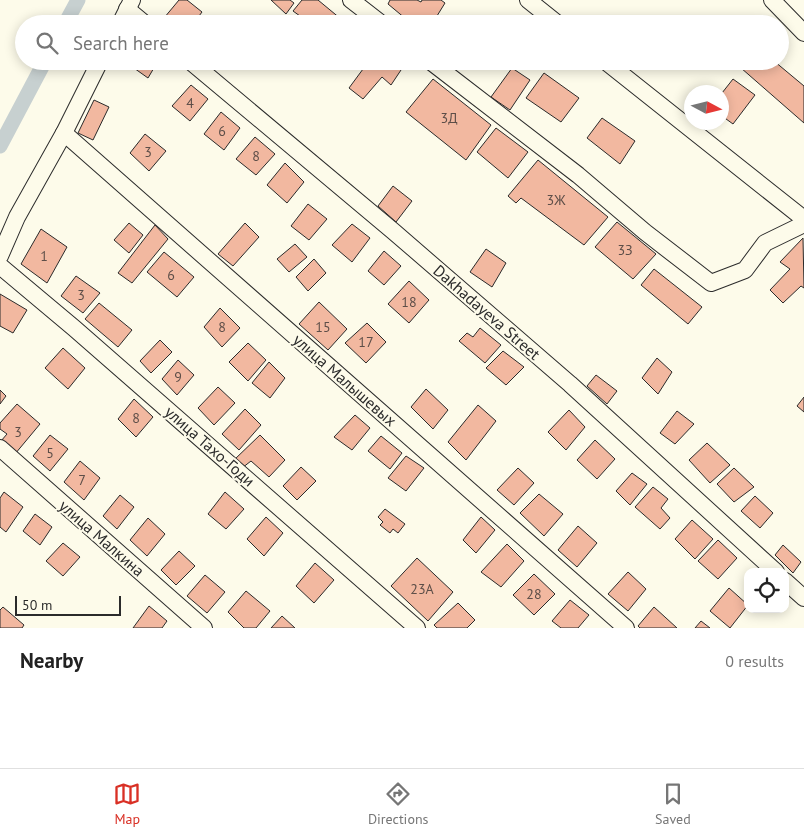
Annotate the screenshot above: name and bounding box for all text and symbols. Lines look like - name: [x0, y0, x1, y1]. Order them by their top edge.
- search box: [15, 15, 789, 70]
- icon: search: [33, 29, 61, 57]
- text: Search here: [73, 31, 169, 55]
- north arrow: [684, 85, 729, 130]
- house number: 4: [186, 94, 194, 112]
- house number: 3Д: [441, 109, 458, 127]
- house number: 6: [218, 122, 226, 140]
- house number: 3: [144, 143, 152, 161]
- house number: 8: [252, 147, 260, 165]
- house number: 3Ж: [547, 191, 566, 209]
- house number: 3З: [617, 241, 633, 259]
- house number: 1: [40, 247, 48, 265]
- street label: Dakhadayeva Street: [429, 260, 545, 364]
- house number: 6: [167, 266, 175, 284]
- house number: 3: [77, 286, 85, 304]
- house number: 18: [401, 293, 417, 311]
- house number: 8: [218, 318, 226, 336]
- house number: 15: [315, 318, 331, 336]
- street label: улица Малышевых: [289, 330, 401, 430]
- house number: 17: [358, 333, 374, 351]
- house number: 9: [174, 368, 182, 386]
- street label: улица Тахо-Годи: [161, 401, 259, 491]
- house number: 8: [132, 409, 140, 427]
- house number: 3: [14, 423, 22, 441]
- house number: 5: [46, 444, 54, 462]
- house number: 7: [78, 471, 86, 489]
- street label: улица Малкина: [55, 495, 149, 581]
- map controls: [744, 568, 789, 613]
- button: locate: [744, 568, 789, 613]
- house number: 23А: [410, 580, 435, 598]
- house number: 28: [526, 585, 542, 603]
- scale bar: [15, 593, 121, 616]
- text: 50 m: [22, 596, 52, 614]
- text: Nearby: [20, 647, 83, 674]
- text: 0 results: [725, 651, 784, 671]
- tab: Map: [113, 780, 141, 828]
- tab: Directions: [368, 780, 428, 828]
- tab: Saved: [655, 780, 691, 828]

